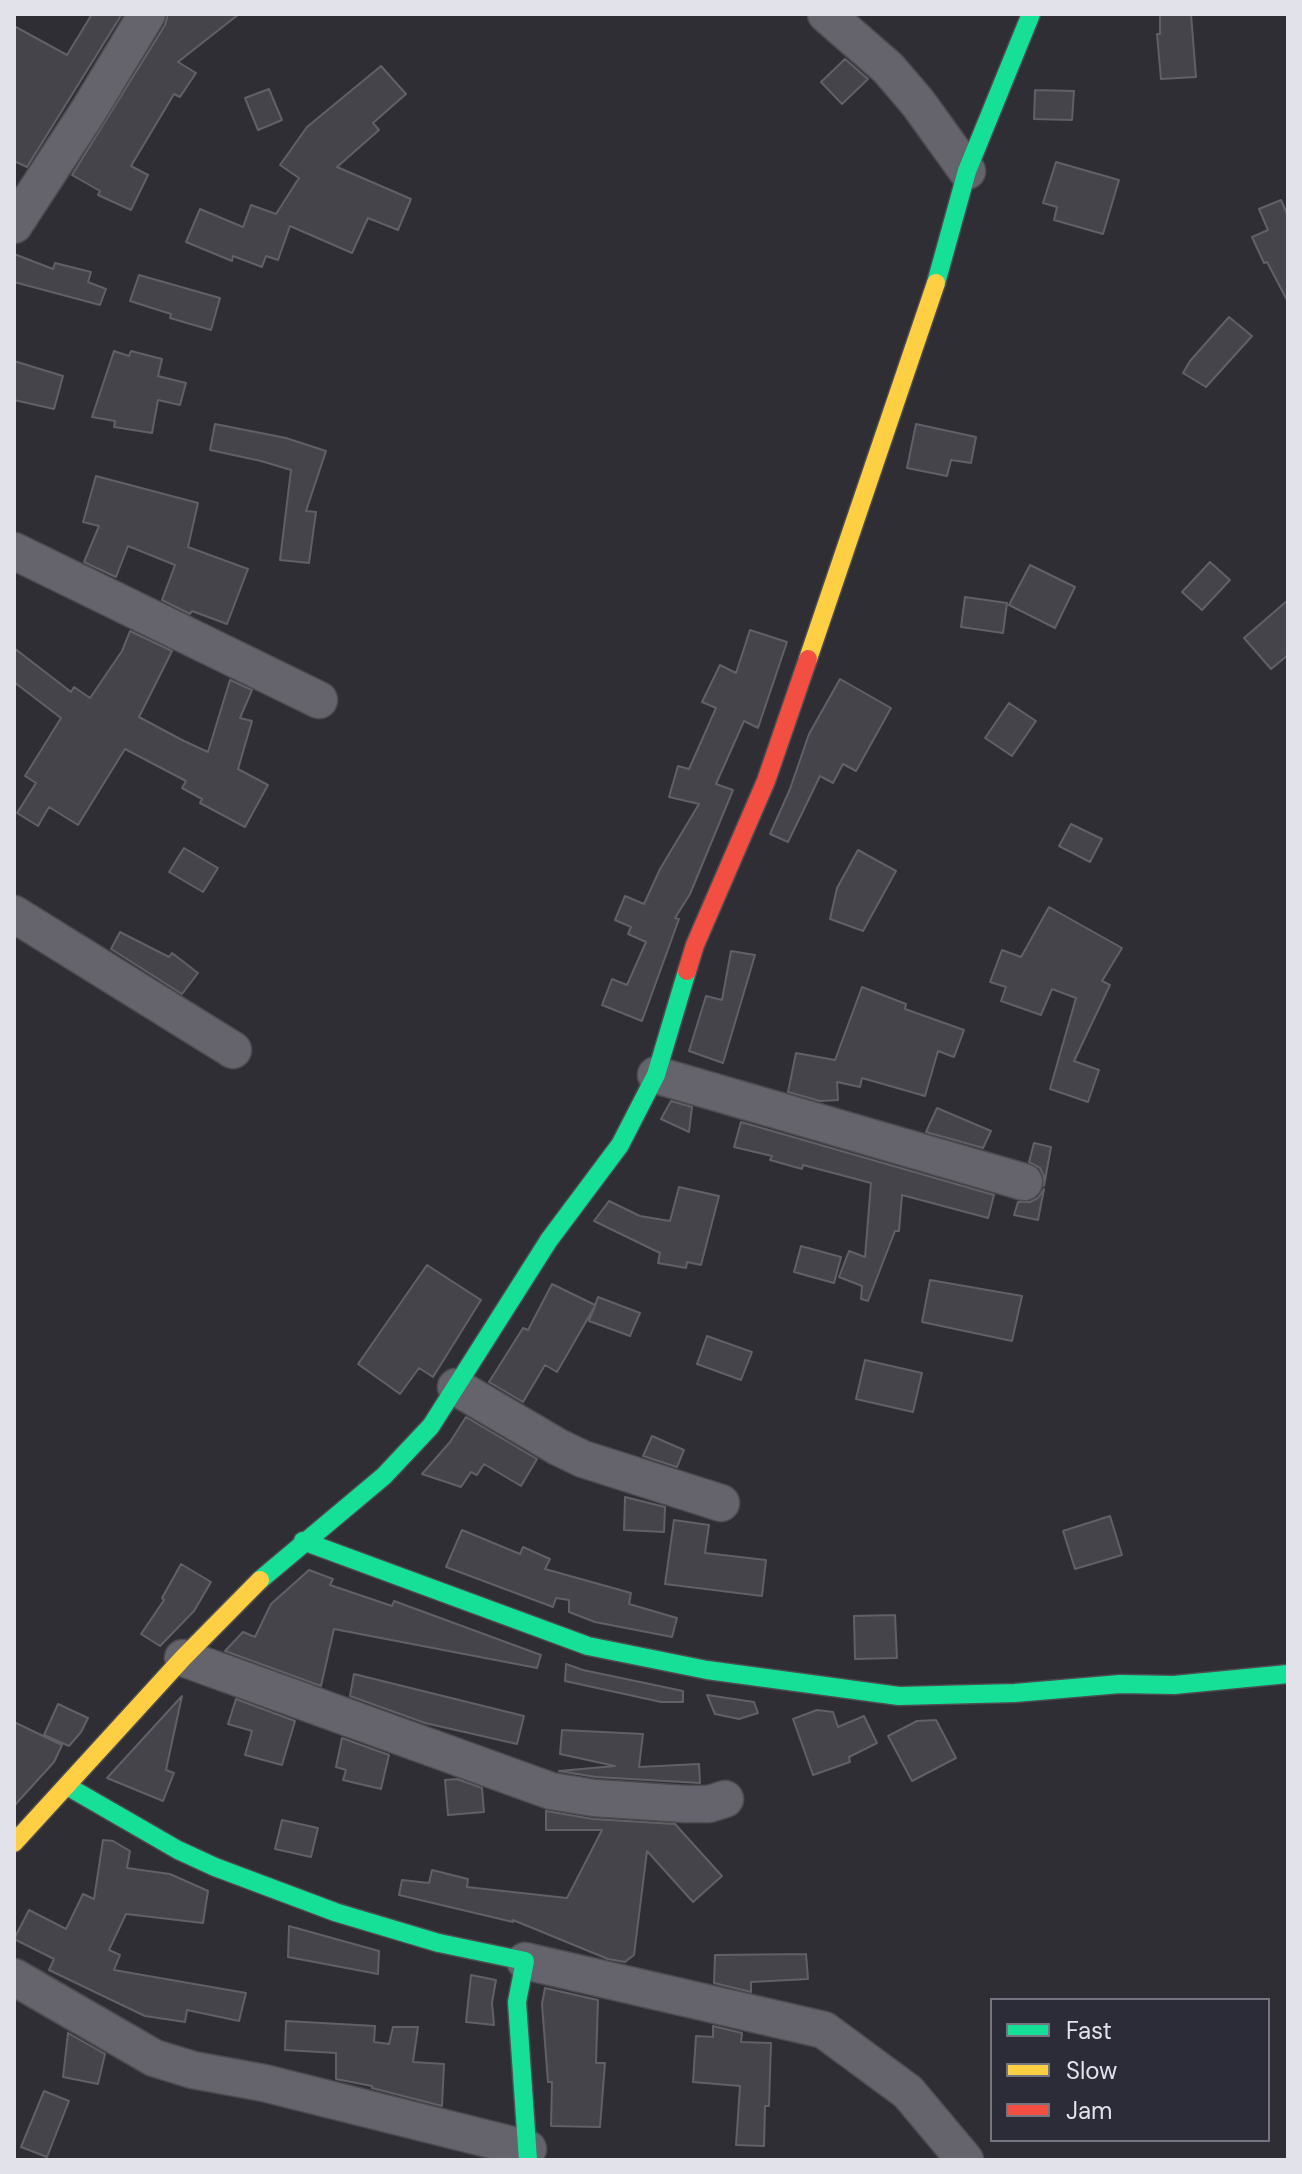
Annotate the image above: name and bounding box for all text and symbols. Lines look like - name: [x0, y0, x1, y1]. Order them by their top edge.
- legend: [990, 1998, 1270, 2142]
- text: Fast: [1066, 2015, 1112, 2046]
- text: Slow: [1066, 2055, 1117, 2086]
- text: Jam: [1066, 2095, 1112, 2126]

